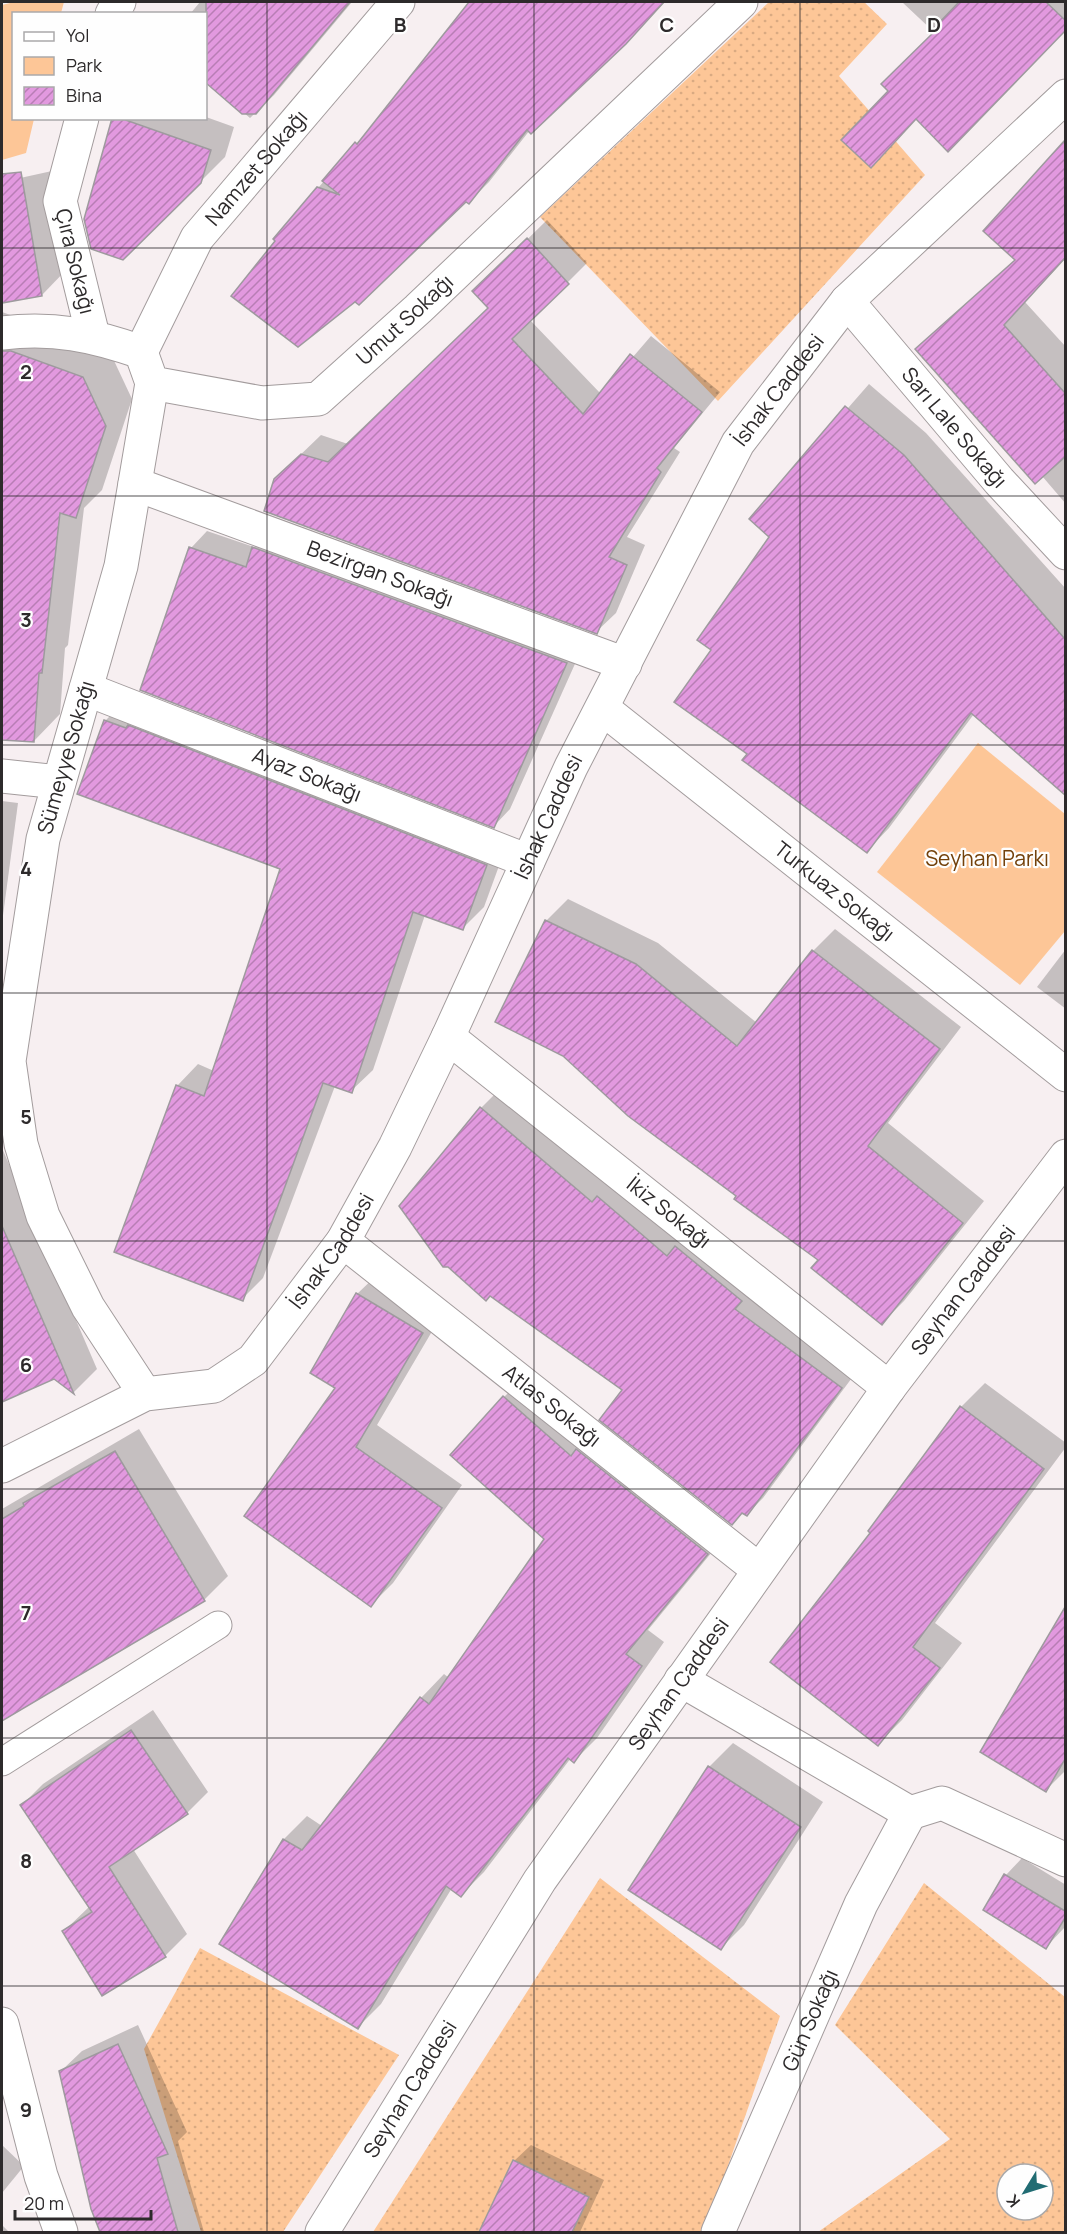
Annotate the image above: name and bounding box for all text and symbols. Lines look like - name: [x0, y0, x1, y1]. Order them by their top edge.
- text: B: [394, 11, 407, 38]
- text: C: [660, 11, 674, 38]
- text: D: [927, 11, 941, 38]
- legend: [12, 12, 207, 120]
- text: Yol: [66, 23, 89, 47]
- text: Park: [66, 53, 103, 77]
- text: Bina: [66, 83, 102, 107]
- street label: Namzet Sokağı: [199, 103, 313, 231]
- street label: Çıra Sokağı: [49, 205, 102, 317]
- street label: Umut Sokağı: [350, 268, 459, 371]
- street label: İshak Caddesi: [726, 328, 830, 451]
- text: 2: [20, 358, 32, 385]
- street label: Sarı Lale Sokağı: [896, 361, 1014, 494]
- street label: Bezirgan Sokağı: [303, 533, 457, 613]
- text: 3: [20, 606, 32, 633]
- street label: Sümeyye Sokağı: [30, 677, 101, 837]
- street label: Ayaz Sokağı: [249, 740, 366, 808]
- street label: İshak Caddesi: [507, 749, 588, 884]
- street label: Turkuaz Sokağı: [769, 834, 901, 947]
- park label: Seyhan Parkı: [925, 844, 1049, 872]
- text: 4: [20, 855, 32, 882]
- text: 5: [20, 1103, 32, 1130]
- street label: İkiz Sokağı: [621, 1170, 717, 1254]
- street label: İshak Caddesi: [282, 1188, 380, 1314]
- street label: Seyhan Caddesi: [904, 1219, 1021, 1361]
- text: 6: [20, 1351, 32, 1378]
- street label: Atlas Sokağı: [497, 1358, 607, 1453]
- text: 7: [21, 1599, 31, 1626]
- street label: Seyhan Caddesi: [621, 1612, 735, 1756]
- text: 8: [20, 1847, 32, 1874]
- street label: Gün Sokağı: [775, 1964, 844, 2075]
- street label: Seyhan Caddesi: [356, 2015, 463, 2163]
- text: 9: [20, 2096, 32, 2123]
- north arrow: [995, 2162, 1055, 2222]
- scale bar: [15, 2183, 152, 2221]
- text: K: [1001, 2190, 1025, 2212]
- text: 20 m: [24, 2191, 64, 2215]

